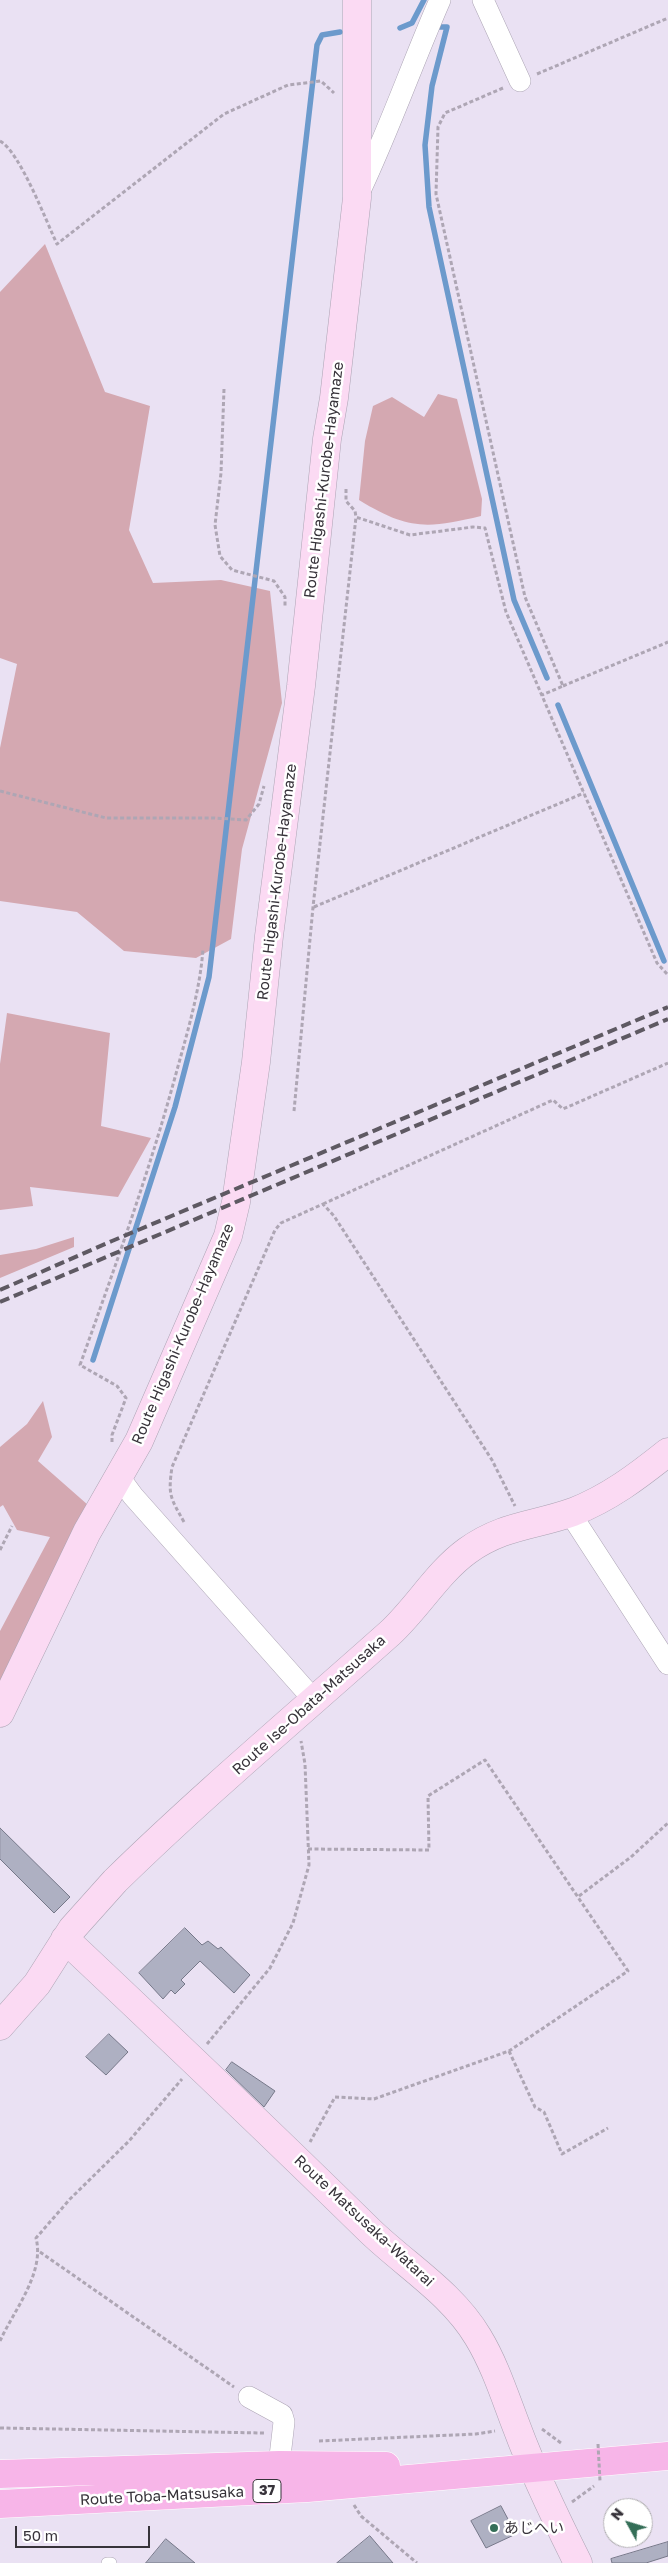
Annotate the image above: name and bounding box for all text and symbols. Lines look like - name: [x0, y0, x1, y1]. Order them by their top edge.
- street label: Route Higashi-Kurobe-Hayamaze: [301, 361, 347, 599]
- street label: Route Higashi-Kurobe-Hayamaze: [254, 763, 300, 1001]
- street label: Route Higashi-Kurobe-Hayamaze: [128, 1221, 238, 1447]
- street label: Route Ise-Obata-Matsusaka: [229, 1631, 389, 1779]
- street label: Route Matsusaka-Watarai: [290, 2151, 438, 2291]
- road number: 37: [253, 2480, 281, 2502]
- street label: Route Toba-Matsusaka: [79, 2483, 245, 2509]
- north arrow: [603, 2498, 653, 2548]
- text: N: [607, 2504, 627, 2523]
- scale bar: [18, 2516, 152, 2548]
- place label: あじへい: [504, 2519, 564, 2537]
- marker: あじへい: [488, 2522, 500, 2534]
- text: 50 m: [23, 2526, 58, 2544]

